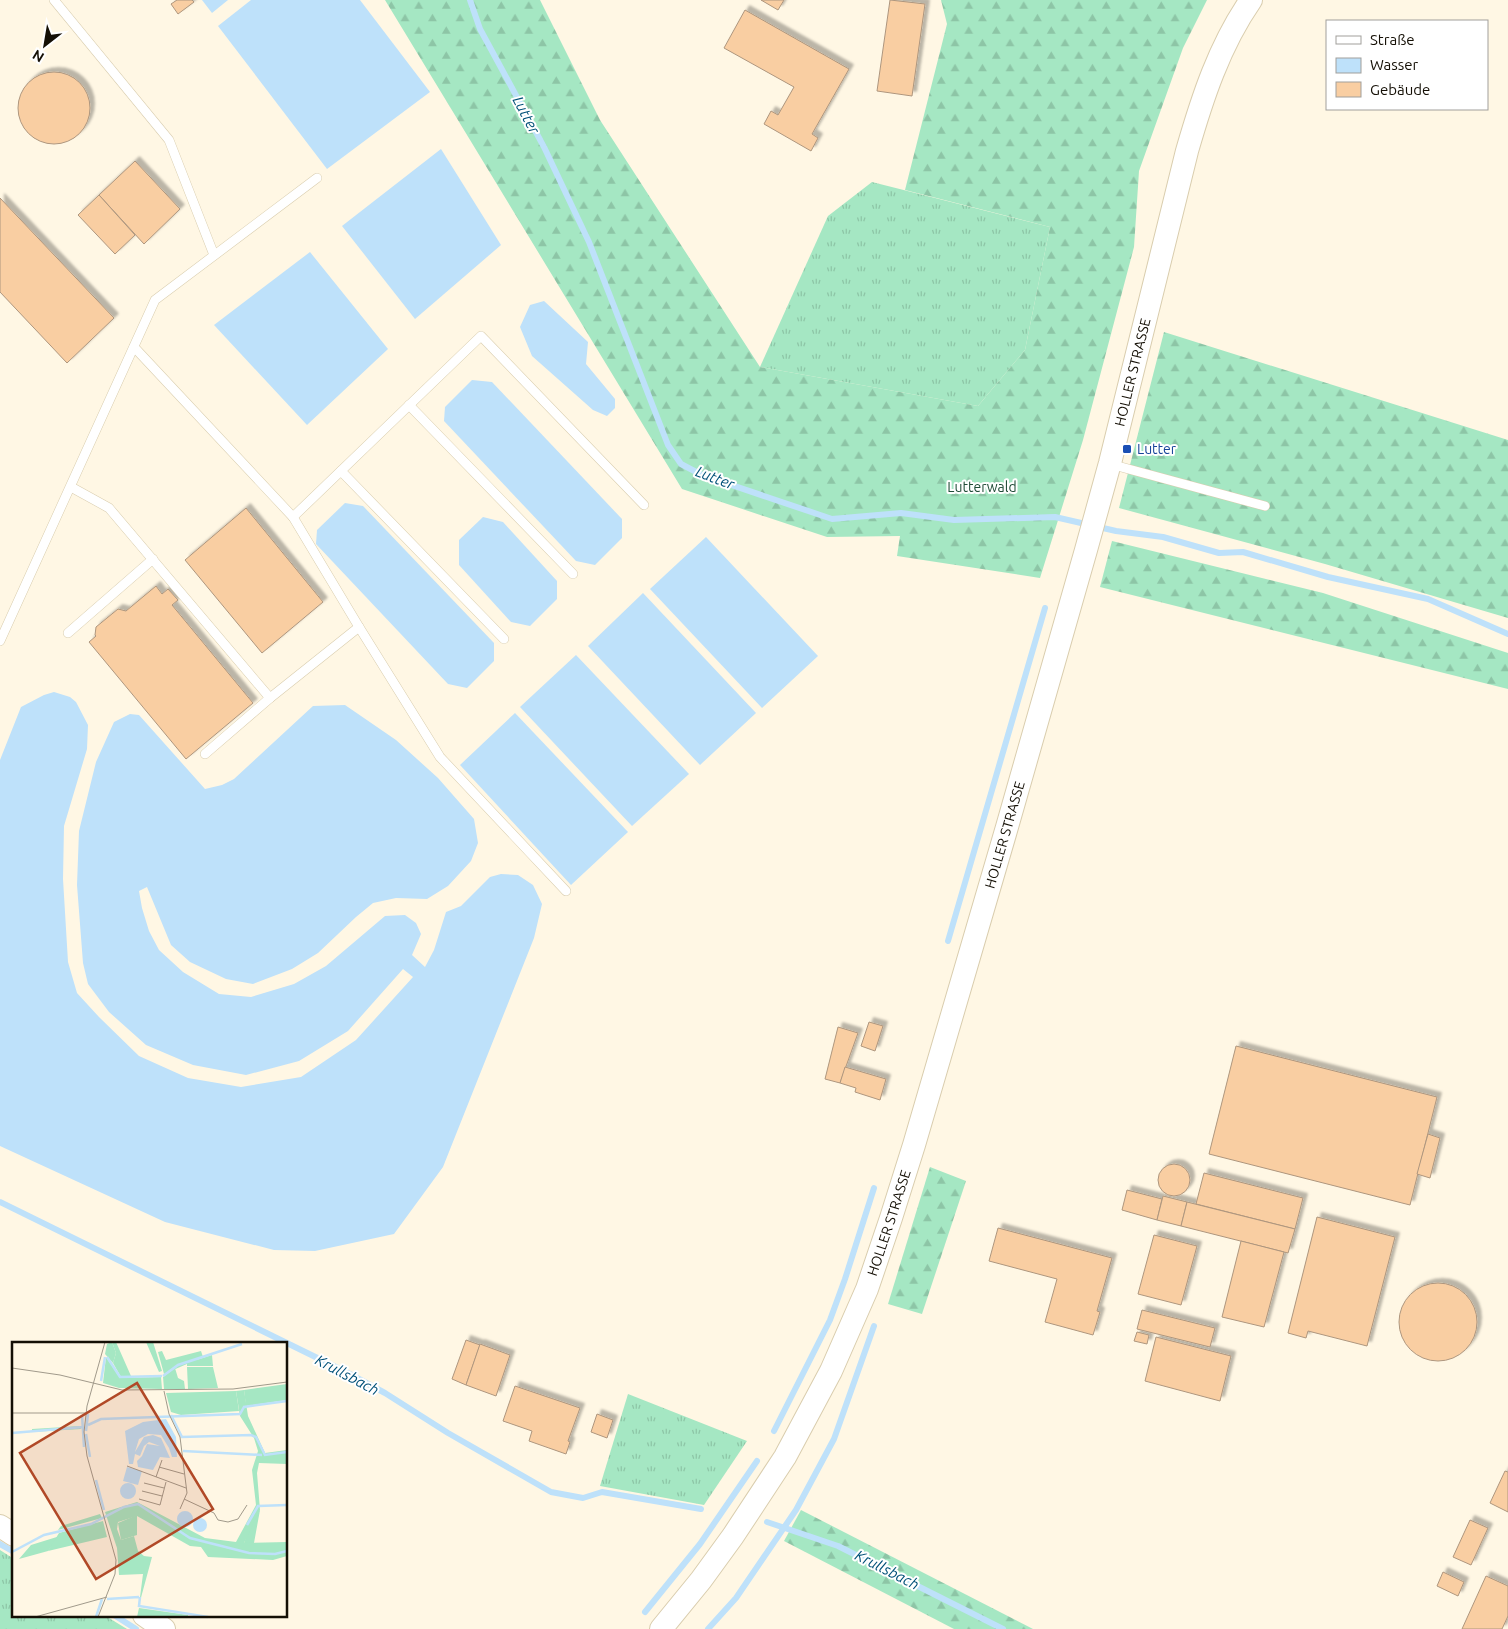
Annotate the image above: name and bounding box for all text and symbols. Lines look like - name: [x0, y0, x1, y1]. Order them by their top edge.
- north arrow: [20, 20, 70, 70]
- legend: [1326, 20, 1488, 110]
- text: Straße: [1370, 31, 1414, 48]
- text: N: [30, 47, 47, 66]
- text: Wasser: [1370, 56, 1419, 73]
- text: Gebäude: [1370, 81, 1430, 98]
- water label: Lutter: [510, 93, 544, 138]
- street label: HOLLER STRASSE: [1111, 316, 1154, 428]
- place label: Lutter: [1137, 441, 1177, 457]
- marker: Lutter: [1121, 443, 1133, 455]
- water label: Lutter: [693, 462, 738, 493]
- park label: Lutterwald: [947, 479, 1017, 495]
- street label: HOLLER STRASSE: [981, 779, 1028, 890]
- street label: HOLLER STRASSE: [864, 1168, 914, 1278]
- inset map: [12, 1342, 288, 1616]
- water label: Krullsbach: [313, 1351, 382, 1398]
- water label: Krullsbach: [852, 1546, 922, 1593]

